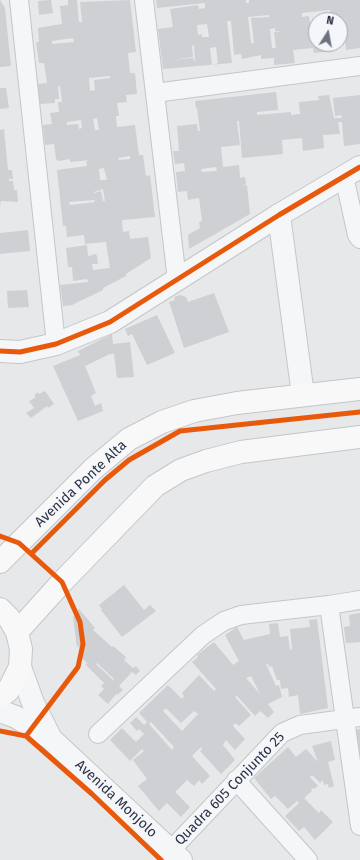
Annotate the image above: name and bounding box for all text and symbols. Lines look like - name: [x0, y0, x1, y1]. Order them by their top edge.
- north arrow: [308, 12, 348, 52]
- text: N: [325, 14, 335, 28]
- street label: Avenida Ponte Alta: [32, 437, 130, 531]
- street label: Quadra 605 Conjunto 25: [172, 729, 288, 849]
- street label: Avenida Monjolo: [72, 757, 160, 841]

